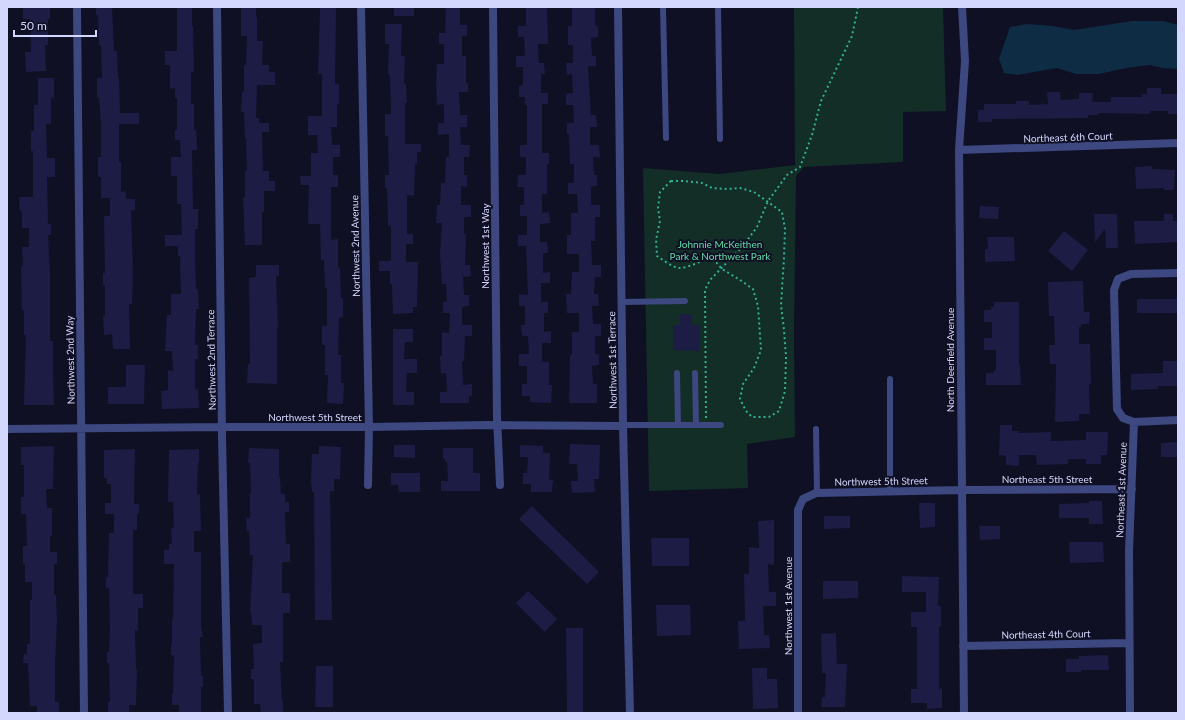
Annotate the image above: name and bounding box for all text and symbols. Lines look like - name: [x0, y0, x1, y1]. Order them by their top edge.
- scale bar: [14, 12, 96, 38]
- text: 50 m: [20, 18, 47, 33]
- street label: Northeast 6th Court: [1023, 129, 1113, 145]
- street label: Northwest 2nd Avenue: [348, 195, 362, 297]
- street label: Northwest 1st Way: [479, 202, 491, 289]
- park label: Johnnie McKeithen Park & Northwest Park: [670, 238, 771, 262]
- street label: North Deerfield Avenue: [944, 308, 956, 412]
- street label: Northwest 2nd Terrace: [204, 309, 218, 411]
- street label: Northwest 1st Terrace: [605, 311, 619, 409]
- street label: Northwest 2nd Way: [63, 315, 77, 404]
- street label: Northwest 5th Street: [268, 411, 362, 423]
- street label: Northeast 1st Avenue: [1113, 442, 1129, 538]
- street label: Northeast 5th Street: [1002, 473, 1093, 485]
- street label: Northwest 5th Street: [834, 474, 928, 488]
- street label: Northwest 1st Avenue: [782, 557, 794, 655]
- street label: Northeast 4th Court: [1001, 627, 1091, 641]

